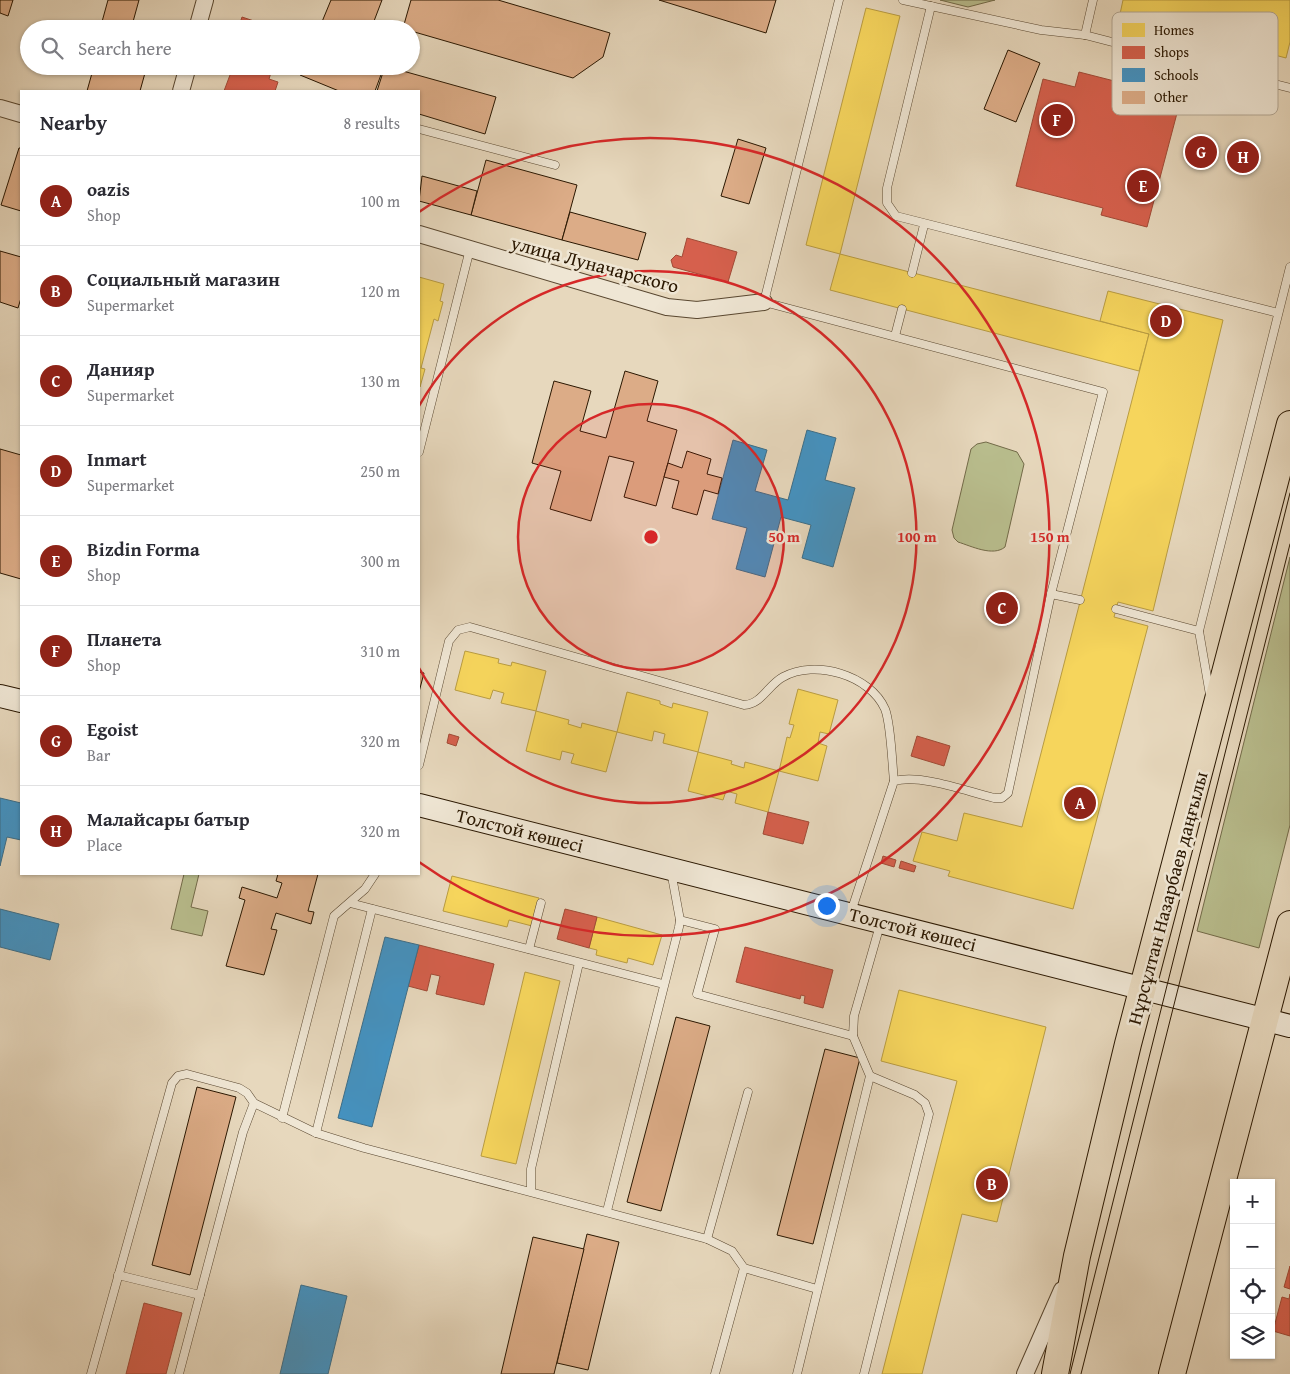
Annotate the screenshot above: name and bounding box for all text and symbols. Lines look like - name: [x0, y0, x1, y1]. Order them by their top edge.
- legend: [1112, 12, 1278, 115]
- search box: [20, 20, 420, 75]
- text: Homes: [1154, 20, 1194, 40]
- icon: search: [38, 34, 66, 62]
- text: Search here: [78, 34, 172, 62]
- text: Shops: [1154, 42, 1189, 62]
- text: Schools: [1154, 65, 1198, 85]
- text: Other: [1154, 87, 1188, 107]
- pin: F: [1041, 101, 1073, 139]
- text: Nearby: [40, 107, 107, 138]
- text: 8 results: [343, 111, 400, 135]
- pin: G: [1185, 133, 1217, 171]
- pin: H: [1227, 138, 1259, 176]
- pin: E: [1127, 167, 1159, 205]
- text: oazis: [87, 175, 130, 203]
- text: A: [51, 189, 61, 213]
- text: 100 m: [360, 189, 400, 213]
- text: Shop: [87, 203, 121, 227]
- street label: улица Луначарского: [507, 228, 682, 300]
- text: Социальный магазин: [87, 265, 280, 293]
- text: B: [51, 279, 61, 303]
- text: 120 m: [360, 279, 400, 303]
- text: Supermarket: [87, 293, 174, 317]
- pin: D: [1150, 302, 1182, 340]
- text: Данияр: [87, 355, 155, 383]
- text: C: [51, 369, 61, 393]
- text: 130 m: [360, 369, 400, 393]
- text: Supermarket: [87, 383, 174, 407]
- text: Inmart: [87, 445, 147, 473]
- text: D: [51, 459, 61, 483]
- text: 250 m: [360, 459, 400, 483]
- text: Supermarket: [87, 473, 174, 497]
- text: 50 m: [768, 526, 800, 547]
- text: 100 m: [897, 526, 937, 547]
- text: 150 m: [1030, 526, 1070, 547]
- centre of rings: [642, 528, 660, 546]
- text: Bizdin Forma: [87, 535, 200, 563]
- text: E: [52, 549, 60, 573]
- text: 300 m: [360, 549, 400, 573]
- text: Shop: [87, 563, 121, 587]
- pin: C: [986, 589, 1018, 627]
- text: Планета: [87, 625, 162, 653]
- text: F: [52, 639, 60, 663]
- text: 310 m: [360, 639, 400, 663]
- text: Shop: [87, 653, 121, 677]
- text: Egoist: [87, 715, 139, 743]
- text: G: [51, 729, 61, 753]
- text: 320 m: [360, 729, 400, 753]
- text: Bar: [87, 743, 110, 767]
- street label: Нұрсұлтан Назарбаев даңғылы: [1120, 768, 1214, 1028]
- pin: A: [1064, 784, 1096, 822]
- street label: Толстой көшесі: [453, 801, 587, 859]
- text: Малайсары батыр: [87, 805, 249, 833]
- text: H: [50, 819, 62, 843]
- text: 320 m: [360, 819, 400, 843]
- text: Place: [87, 833, 122, 857]
- your location: [814, 893, 840, 919]
- street label: Толстой көшесі: [846, 900, 980, 958]
- pin: B: [976, 1165, 1008, 1203]
- map controls: [1230, 1179, 1275, 1359]
- button: +: [1230, 1179, 1275, 1224]
- button: −: [1230, 1224, 1275, 1269]
- button: locate: [1230, 1269, 1275, 1314]
- button: layers: [1230, 1314, 1275, 1359]

